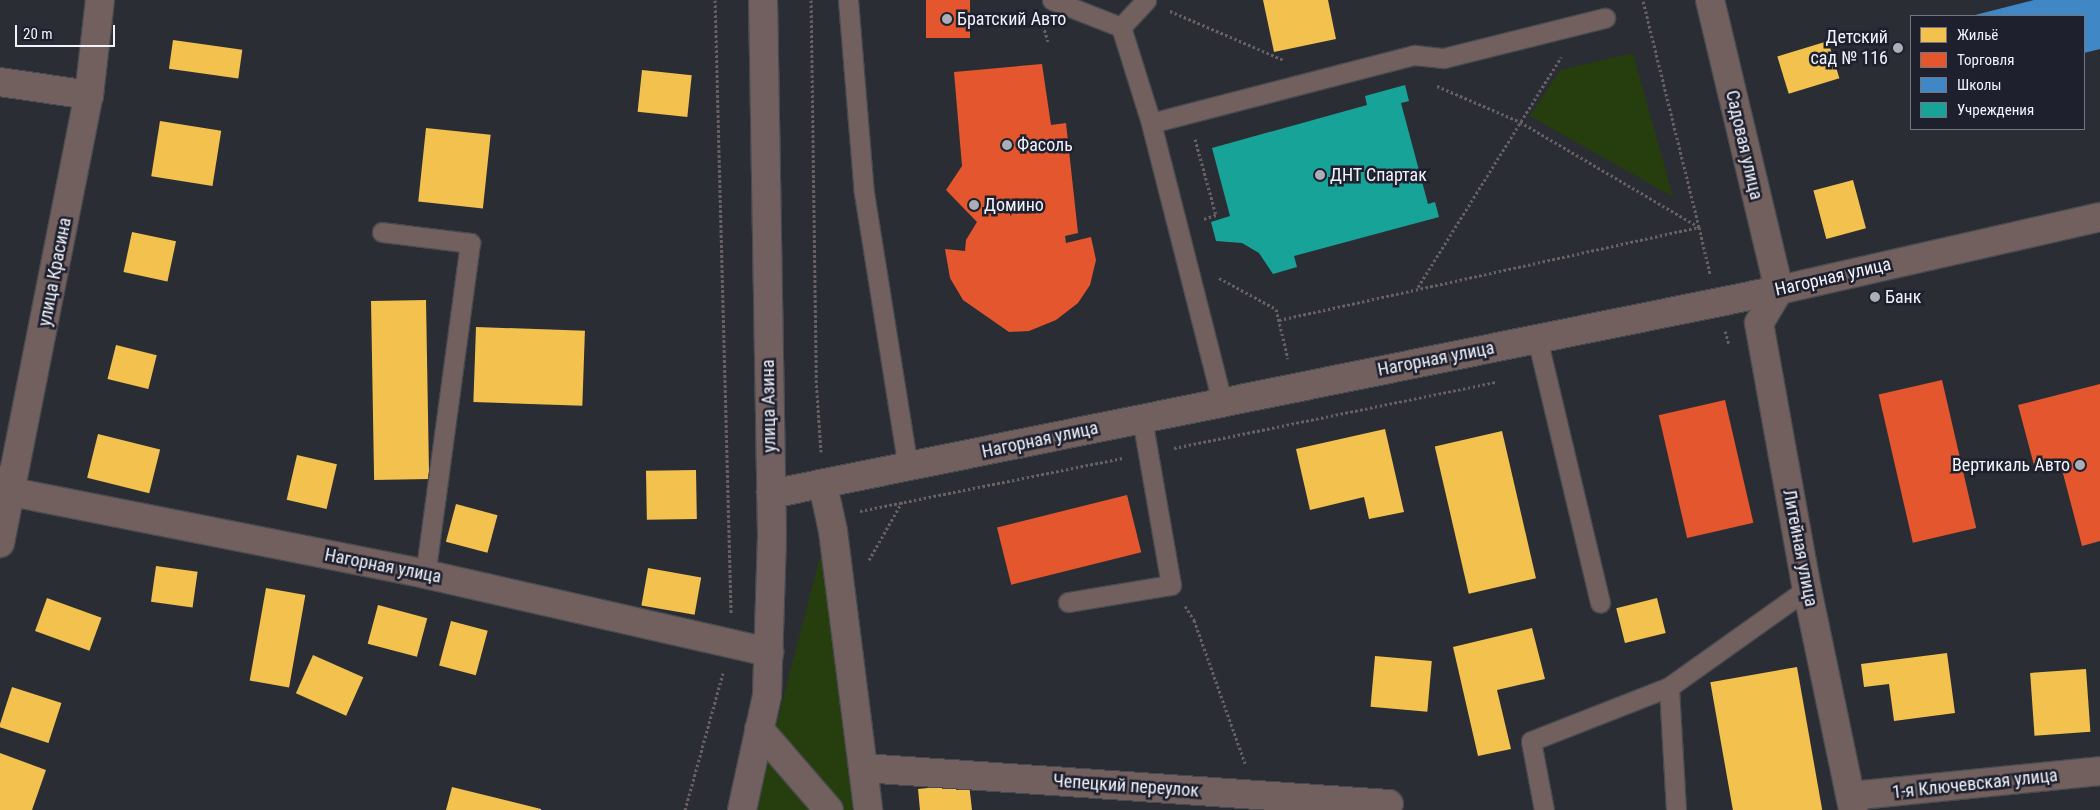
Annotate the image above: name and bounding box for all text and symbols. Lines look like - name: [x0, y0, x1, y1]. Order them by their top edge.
- place label: Братский Авто: [957, 8, 1066, 30]
- marker: Братский Авто: [941, 13, 953, 25]
- scale bar: [18, 15, 118, 47]
- legend: [1910, 15, 2085, 130]
- text: 20 m: [23, 25, 53, 43]
- text: Жильё: [1957, 26, 1998, 44]
- place label: Детский сад № 116: [1811, 27, 1888, 70]
- marker: Детский сад № 116: [1892, 42, 1904, 54]
- text: Торговля: [1957, 51, 2014, 69]
- text: Школы: [1957, 76, 2002, 94]
- street label: Садовая улица: [1721, 88, 1767, 202]
- text: Учреждения: [1957, 101, 2034, 119]
- place label: Фасоль: [1017, 134, 1073, 156]
- marker: Фасоль: [1001, 139, 1013, 151]
- place label: ДНТ Спартак: [1330, 164, 1427, 186]
- marker: ДНТ Спартак: [1314, 169, 1326, 181]
- place label: Домино: [984, 194, 1044, 216]
- marker: Домино: [968, 199, 980, 211]
- street label: улица Красина: [34, 216, 76, 328]
- street label: Нагорная улица: [1773, 253, 1893, 301]
- place label: Банк: [1885, 286, 1921, 308]
- marker: Банк: [1869, 291, 1881, 303]
- street label: Нагорная улица: [1376, 337, 1496, 381]
- street label: улица Азина: [757, 359, 781, 453]
- street label: Нагорная улица: [980, 417, 1100, 463]
- place label: Вертикаль Авто: [1952, 454, 2070, 476]
- marker: Вертикаль Авто: [2074, 459, 2086, 471]
- street label: Литейная улица: [1778, 488, 1822, 608]
- street label: Нагорная улица: [323, 544, 443, 588]
- street label: 1-я Ключевская улица: [1891, 765, 2059, 803]
- street label: Чепецкий переулок: [1052, 770, 1200, 802]

